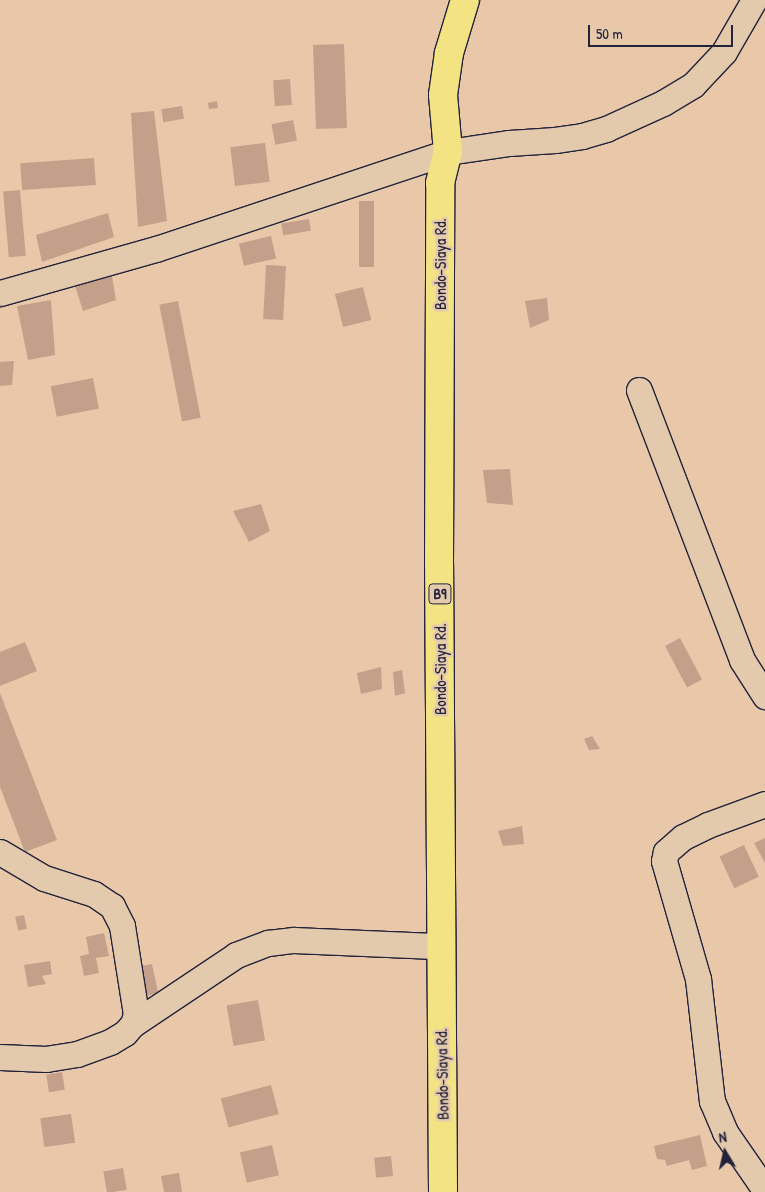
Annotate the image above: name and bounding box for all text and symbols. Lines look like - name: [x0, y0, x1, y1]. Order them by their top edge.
- scale bar: [590, 15, 735, 47]
- text: 50 m: [596, 23, 623, 44]
- street label: Bondo-Siaya Rd.: [430, 218, 450, 310]
- road number: B9: [428, 582, 452, 606]
- street label: Bondo-Siaya Rd.: [430, 623, 450, 715]
- street label: Bondo-Siaya Rd.: [432, 1028, 452, 1120]
- north arrow: [700, 1127, 750, 1177]
- text: N: [717, 1127, 728, 1147]

